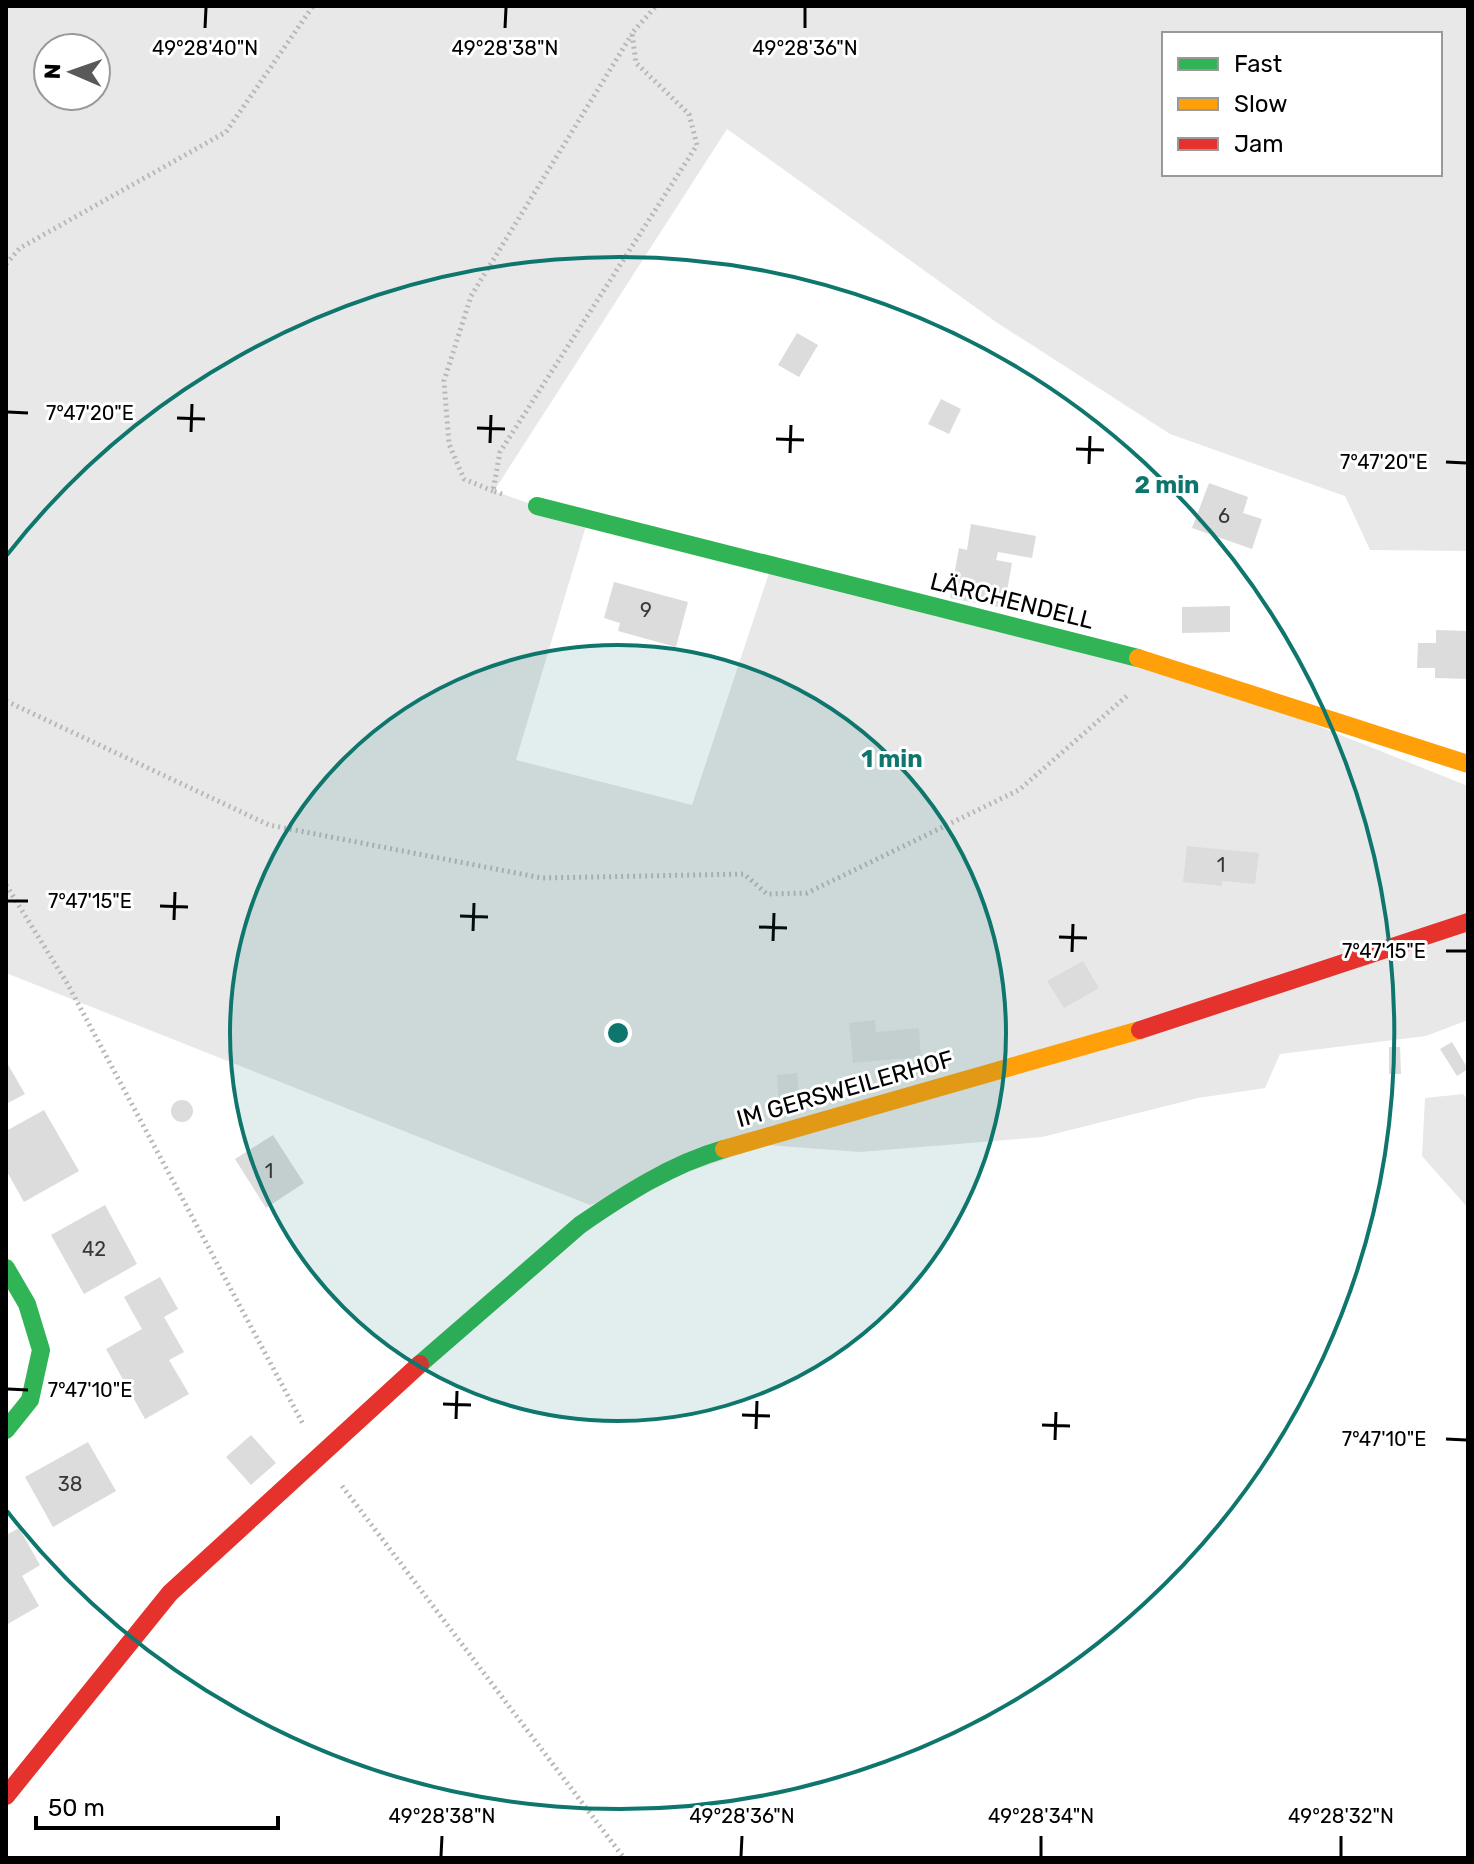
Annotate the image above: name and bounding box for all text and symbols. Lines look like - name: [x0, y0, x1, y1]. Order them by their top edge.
- north arrow: [32, 32, 112, 112]
- legend: [1162, 32, 1442, 176]
- text: 49°28'40"N: [152, 36, 258, 60]
- text: 49°28'38"N: [452, 36, 558, 60]
- text: 49°28'36"N: [752, 36, 858, 60]
- text: Fast: [1234, 50, 1282, 78]
- text: N: [39, 63, 66, 80]
- text: Slow: [1234, 90, 1287, 118]
- text: Jam: [1234, 130, 1284, 158]
- text: 7°47'20"E: [46, 401, 134, 425]
- text: 7°47'20"E: [1340, 450, 1428, 474]
- text: 2 min: [1135, 471, 1200, 499]
- house number: 6: [1218, 504, 1230, 528]
- street label: LÄRCHENDELL: [927, 567, 1097, 635]
- house number: 9: [640, 598, 652, 622]
- text: 1 min: [861, 745, 923, 773]
- house number: 1: [1217, 853, 1225, 877]
- text: 7°47'15"E: [48, 889, 132, 913]
- text: 7°47'15"E: [1342, 939, 1426, 963]
- centre of rings: [604, 1019, 632, 1047]
- street label: IM GERSWEILERHOF: [733, 1045, 957, 1133]
- house number: 1: [265, 1159, 273, 1183]
- house number: 42: [82, 1237, 106, 1261]
- text: 7°47'10"E: [48, 1378, 132, 1402]
- text: 7°47'10"E: [1342, 1427, 1426, 1451]
- house number: 38: [58, 1472, 82, 1496]
- scale bar: [36, 1780, 278, 1830]
- text: 50 m: [48, 1794, 105, 1822]
- text: 49°28'38"N: [389, 1804, 495, 1828]
- text: 49°28'36"N: [689, 1804, 795, 1828]
- text: 49°28'34"N: [988, 1804, 1094, 1828]
- text: 49°28'32"N: [1288, 1804, 1394, 1828]

